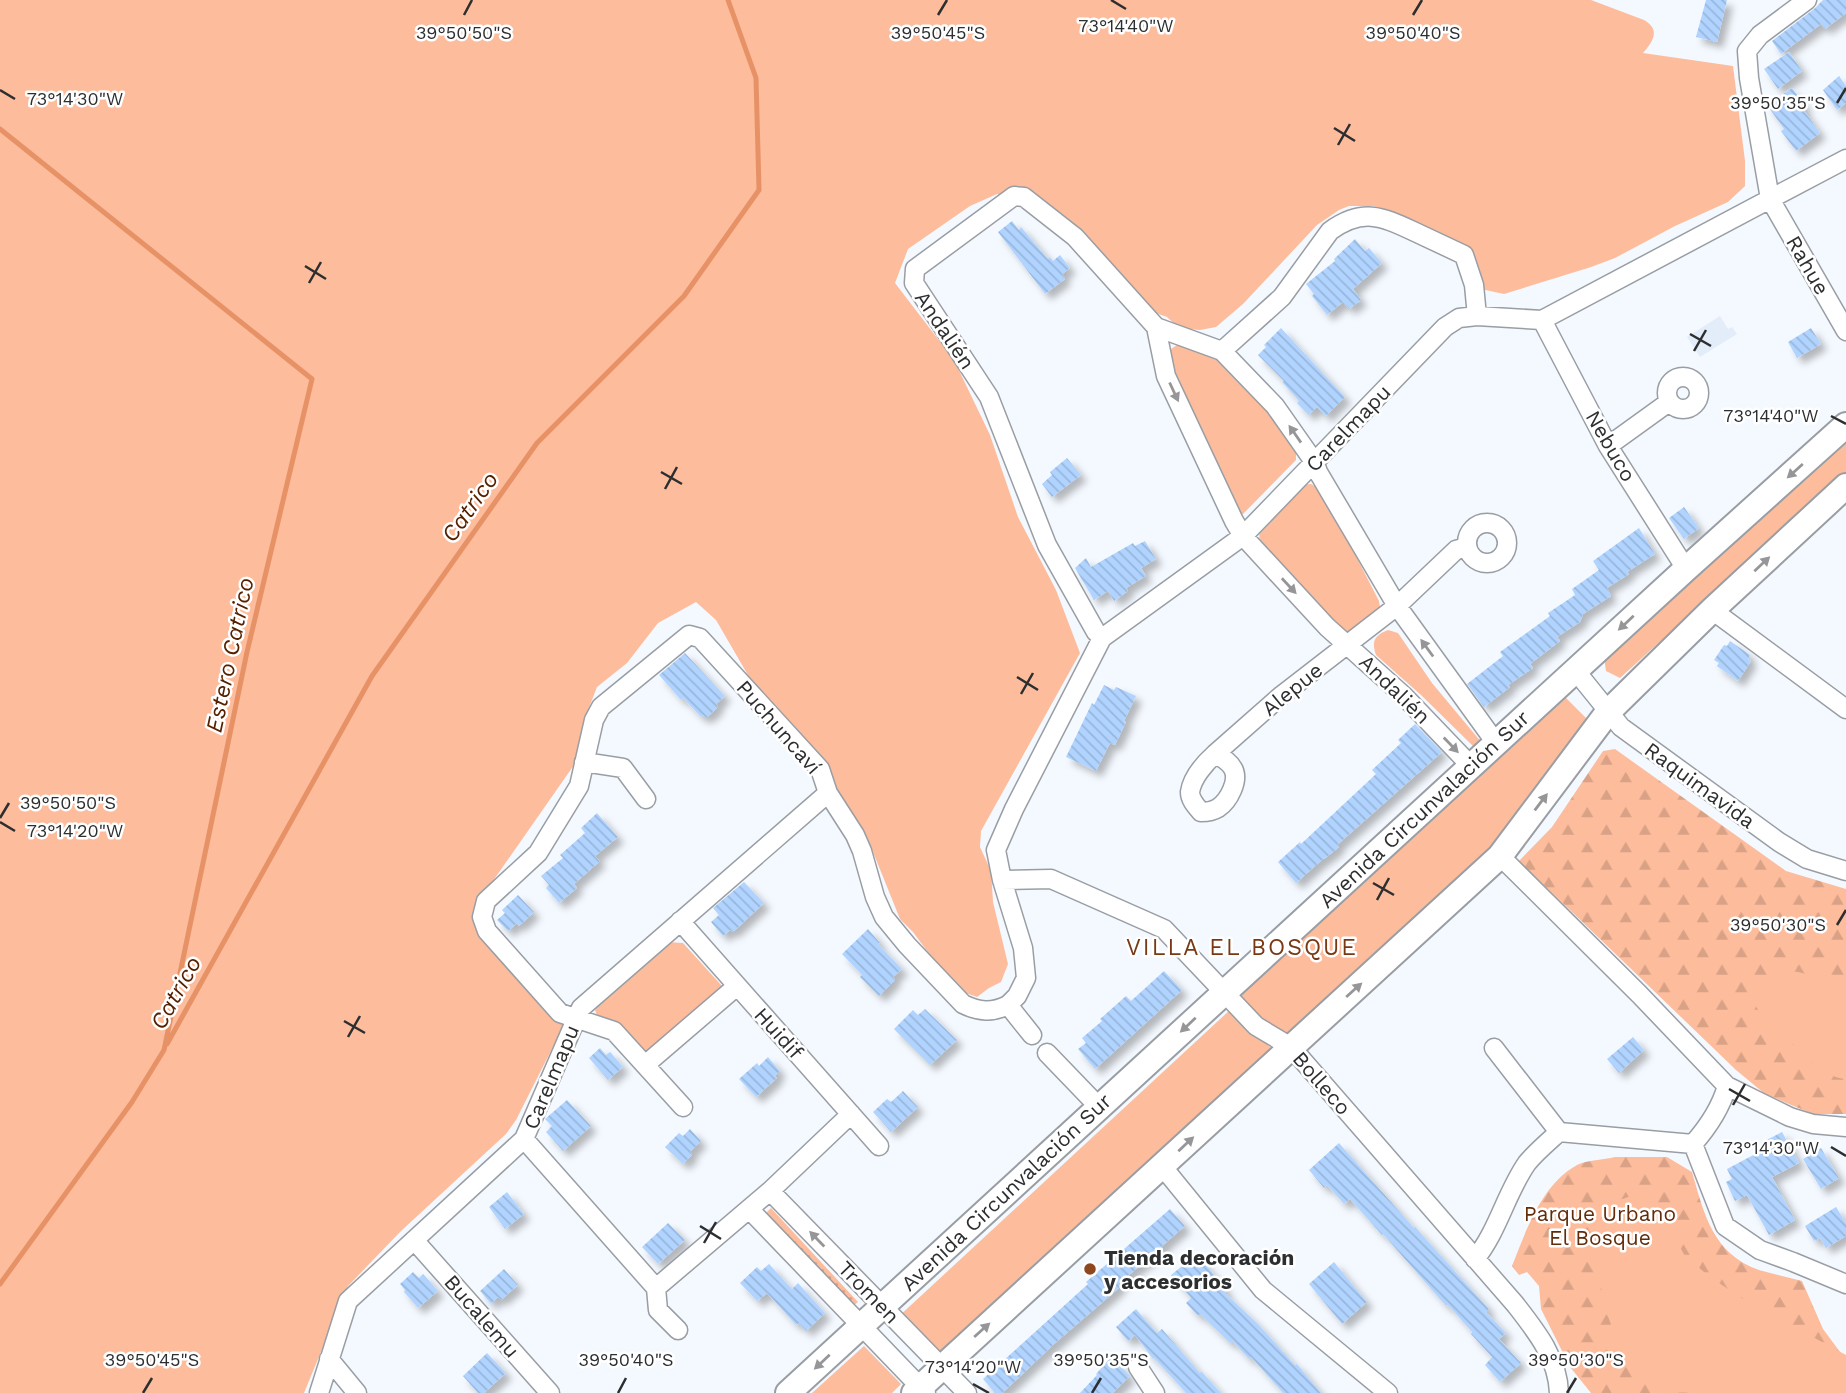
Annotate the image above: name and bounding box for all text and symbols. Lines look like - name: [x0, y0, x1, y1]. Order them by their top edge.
- text: 73°14'40"W: [1078, 15, 1174, 36]
- text: 39°50'50"S: [416, 22, 512, 43]
- text: 39°50'45"S: [891, 22, 985, 43]
- text: 39°50'40"S: [1365, 22, 1461, 43]
- text: 73°14'30"W: [27, 88, 123, 109]
- text: 39°50'35"S: [1730, 92, 1826, 113]
- street label: Rahue: [1781, 231, 1835, 299]
- street label: Andalién: [910, 286, 980, 374]
- street label: Carelmapu: [1300, 379, 1396, 477]
- one-way arrow: [1168, 382, 1179, 402]
- text: 73°14'40"W: [1723, 405, 1819, 426]
- street label: Nebuco: [1581, 406, 1641, 486]
- one-way arrow: [1288, 425, 1302, 443]
- one-way arrow: [1787, 462, 1804, 478]
- water label: Catrico: [436, 467, 504, 547]
- one-way arrow: [1753, 556, 1770, 572]
- water label: Estero Catrico: [200, 575, 260, 735]
- one-way arrow: [1281, 577, 1297, 595]
- one-way arrow: [1617, 615, 1635, 631]
- one-way arrow: [1420, 639, 1434, 657]
- street label: Andalién: [1354, 649, 1436, 729]
- street label: Alepue: [1257, 657, 1327, 721]
- street label: Puchuncaví: [731, 675, 827, 779]
- street label: Avenida Circunvalación Sur: [1314, 705, 1535, 913]
- one-way arrow: [1443, 736, 1459, 753]
- street label: Raquimavida: [1640, 736, 1760, 834]
- text: 39°50'50"S: [20, 792, 116, 813]
- one-way arrow: [1533, 793, 1547, 811]
- text: 73°14'20"W: [27, 820, 123, 841]
- text: 39°50'30"S: [1730, 914, 1826, 935]
- district label: VILLA EL BOSQUE: [1126, 934, 1358, 961]
- water label: Catrico: [145, 952, 207, 1034]
- one-way arrow: [1345, 982, 1363, 998]
- street label: Huidif: [749, 1002, 809, 1064]
- one-way arrow: [1180, 1017, 1197, 1033]
- street label: Carelmapu: [518, 1021, 584, 1133]
- street label: Bolleco: [1288, 1046, 1356, 1120]
- street label: Avenida Circunvalación Sur: [896, 1088, 1117, 1296]
- one-way arrow: [1177, 1136, 1194, 1152]
- text: 73°14'30"W: [1723, 1137, 1819, 1158]
- park label: Parque Urbano El Bosque: [1524, 1201, 1676, 1250]
- one-way arrow: [809, 1231, 825, 1247]
- place label: Tienda decoración y accesorios: [1103, 1245, 1294, 1294]
- street label: Tromen: [833, 1256, 905, 1328]
- marker: Tienda decoración y accesorios: [1082, 1261, 1098, 1277]
- street label: Bucalemu: [439, 1269, 525, 1363]
- one-way arrow: [973, 1323, 990, 1339]
- text: 39°50'45"S: [105, 1349, 199, 1370]
- text: 39°50'40"S: [578, 1349, 674, 1370]
- text: 39°50'35"S: [1053, 1349, 1149, 1370]
- text: 39°50'30"S: [1528, 1349, 1624, 1370]
- one-way arrow: [814, 1353, 831, 1369]
- text: 73°14'20"W: [925, 1356, 1021, 1377]

